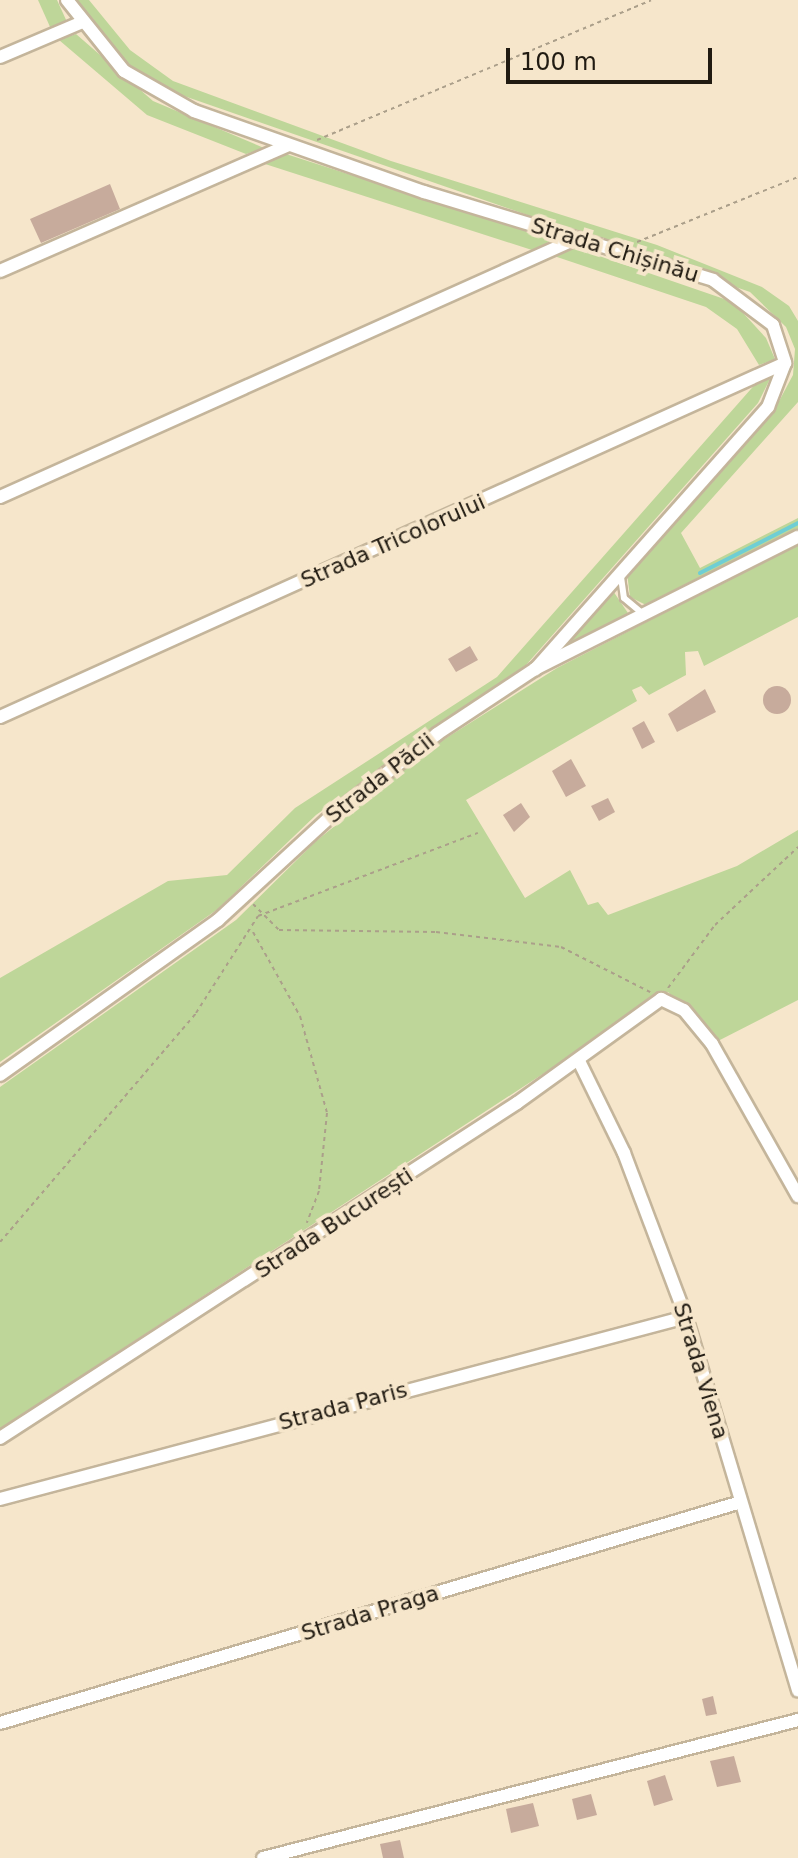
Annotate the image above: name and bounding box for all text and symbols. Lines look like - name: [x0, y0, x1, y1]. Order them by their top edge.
- scale bar: [510, 32, 716, 82]
- text: 100 m: [520, 48, 597, 76]
- street label: Strada Chișinău: [528, 212, 702, 288]
- street label: Strada Tricolorului: [297, 488, 489, 594]
- street label: Strada Păcii: [320, 727, 440, 829]
- street label: Strada București: [250, 1162, 418, 1284]
- street label: Strada Viena: [668, 1300, 734, 1442]
- street label: Strada Paris: [276, 1376, 410, 1436]
- street label: Strada Praga: [298, 1580, 442, 1646]

